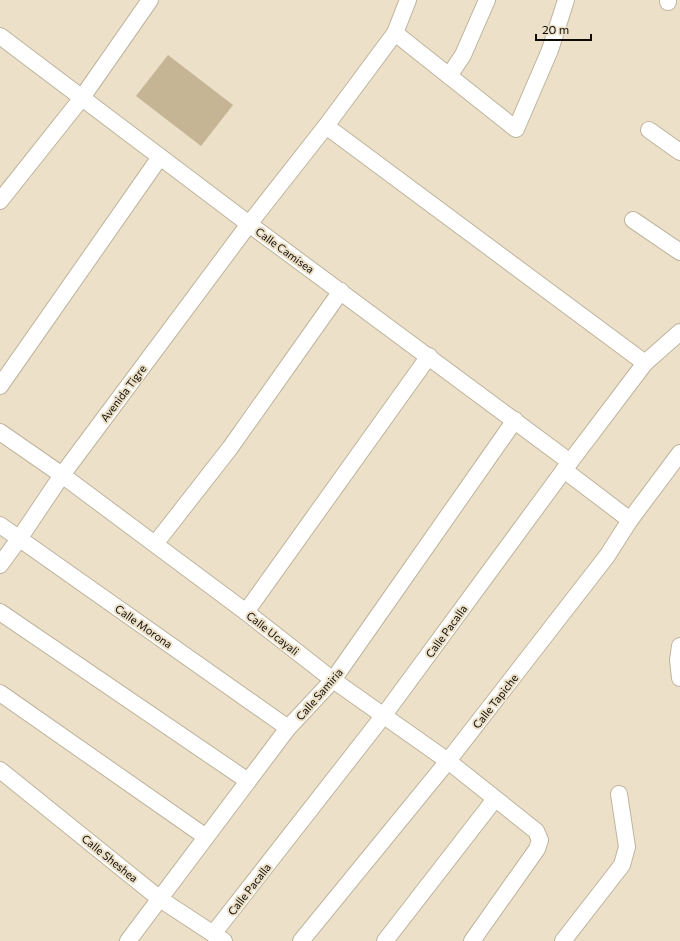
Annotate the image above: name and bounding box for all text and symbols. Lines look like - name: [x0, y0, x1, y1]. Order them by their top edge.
- scale bar: [536, 16, 591, 42]
- text: 20 m: [542, 22, 569, 36]
- street label: Calle Camisea: [253, 224, 317, 276]
- street label: Avenida Tigre: [97, 362, 149, 424]
- street label: Calle Morona: [113, 602, 175, 650]
- street label: Calle Pacalla: [423, 602, 469, 660]
- street label: Calle Ucayali: [244, 609, 302, 658]
- street label: Calle Samiria: [293, 665, 345, 723]
- street label: Calle Tapiche: [470, 671, 520, 731]
- street label: Calle Sheshea: [79, 831, 141, 885]
- street label: Calle Pacalla: [225, 861, 273, 917]

